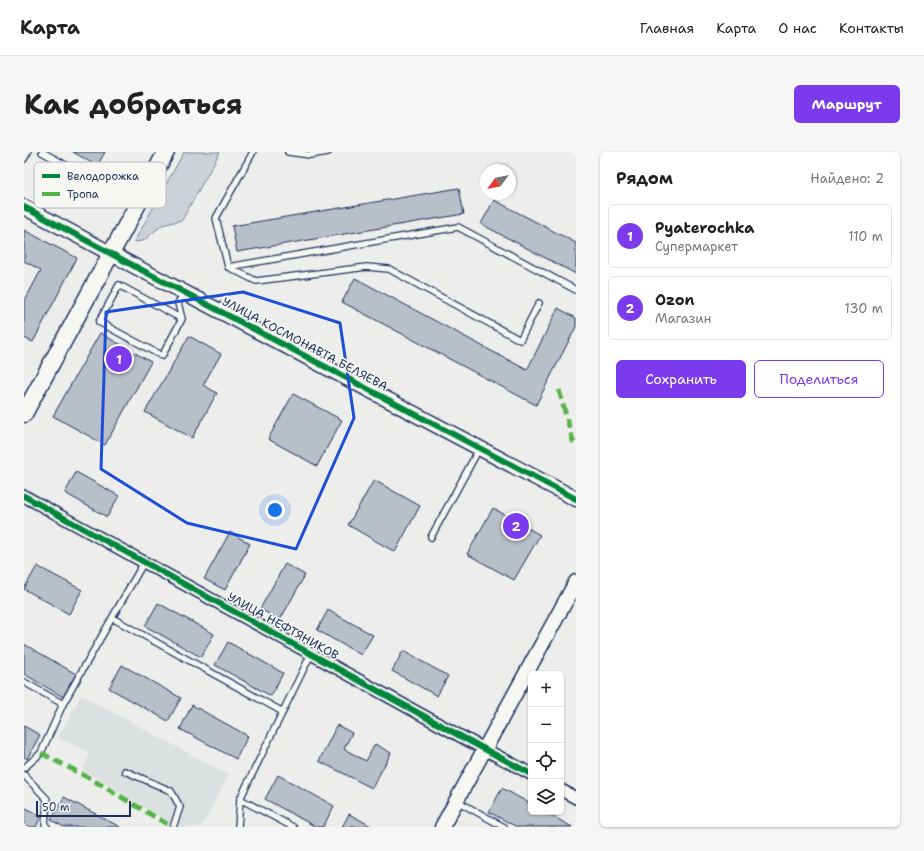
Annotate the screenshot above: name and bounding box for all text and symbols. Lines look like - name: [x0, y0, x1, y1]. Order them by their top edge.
- text: Карта: [20, 15, 80, 40]
- text: Главная: [640, 19, 694, 37]
- text: Карта: [716, 19, 756, 37]
- text: О нас: [778, 19, 817, 37]
- text: Контакты: [839, 19, 904, 37]
- text: Как добраться: [24, 85, 243, 123]
- button: Маршрут: [794, 85, 900, 123]
- legend: [34, 162, 166, 208]
- north arrow: [480, 164, 516, 200]
- text: Рядом: [616, 167, 673, 189]
- text: Велодорожка: [67, 169, 139, 184]
- text: Найдено: 2: [810, 170, 884, 187]
- text: Тропа: [67, 187, 99, 202]
- text: Pyaterochka: [655, 218, 755, 238]
- text: 1: [627, 228, 633, 245]
- text: 110 m: [848, 228, 883, 245]
- text: Супермаркет: [655, 238, 738, 255]
- text: Ozon: [655, 290, 695, 310]
- street label: УЛИЦА КОСМОНАВТА БЕЛЯЕВА: [219, 293, 391, 395]
- text: 2: [625, 300, 635, 317]
- text: 130 m: [845, 300, 883, 317]
- text: Магазин: [655, 310, 711, 327]
- pin: 1: [106, 344, 132, 374]
- button: Сохранить: [616, 360, 746, 398]
- button: Поделиться: [754, 360, 884, 398]
- your location: [265, 500, 285, 520]
- pin: 2: [503, 511, 529, 541]
- street label: УЛИЦА НЕФТЯНИКОВ: [224, 589, 342, 663]
- map controls: [528, 671, 564, 815]
- button: +: [528, 671, 564, 707]
- button: −: [528, 707, 564, 743]
- button: locate: [528, 743, 564, 779]
- button: layers: [528, 779, 564, 815]
- scale bar: [36, 799, 131, 818]
- text: 50 m: [42, 800, 70, 815]

